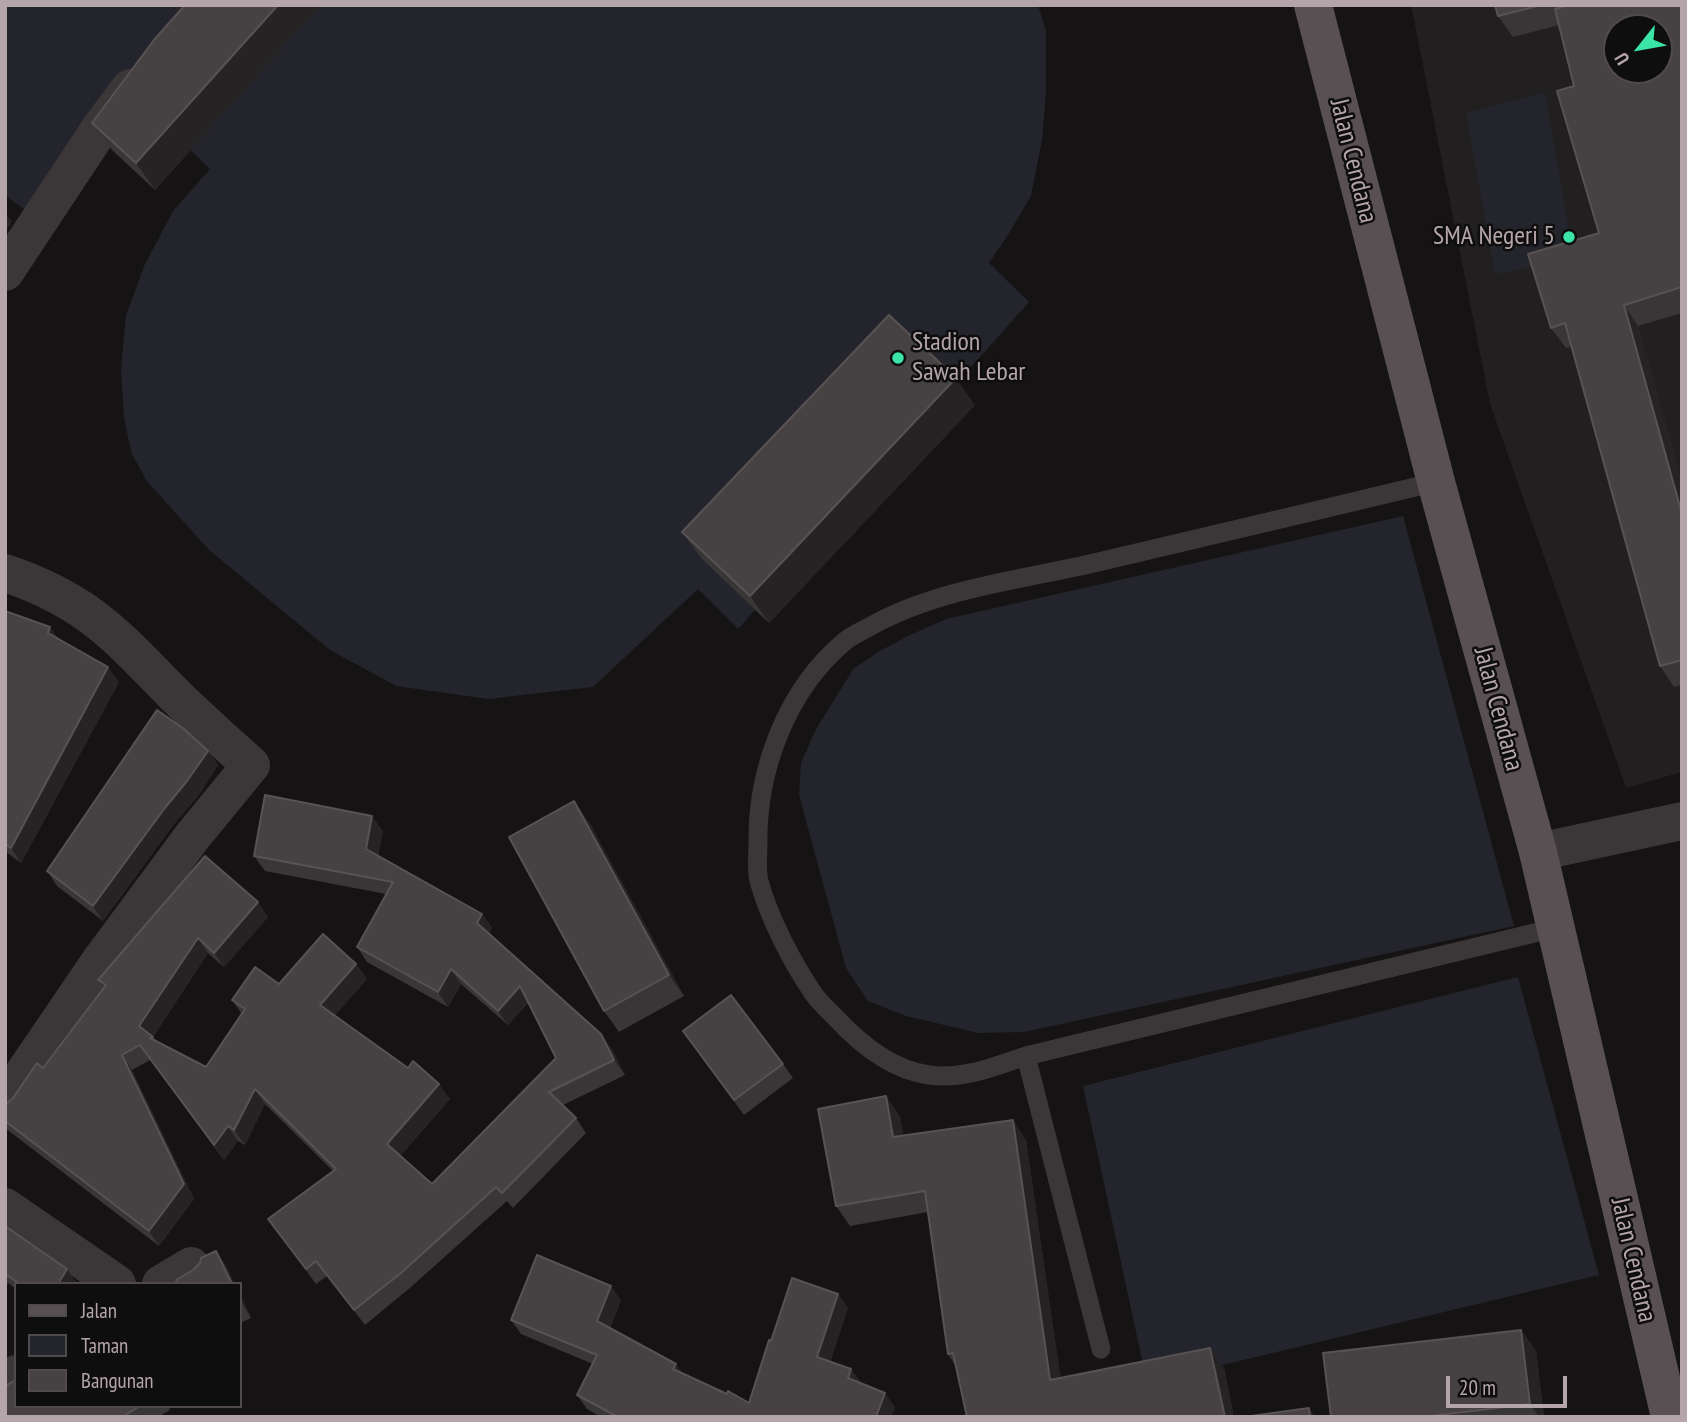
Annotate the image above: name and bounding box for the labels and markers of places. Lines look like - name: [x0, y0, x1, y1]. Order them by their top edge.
- place label: SMA Negeri 5: [1433, 221, 1555, 253]
- marker: SMA Negeri 5: [1561, 229, 1577, 245]
- place label: Stadion Sawah Lebar: [912, 327, 1025, 388]
- marker: Stadion Sawah Lebar: [890, 350, 906, 366]

